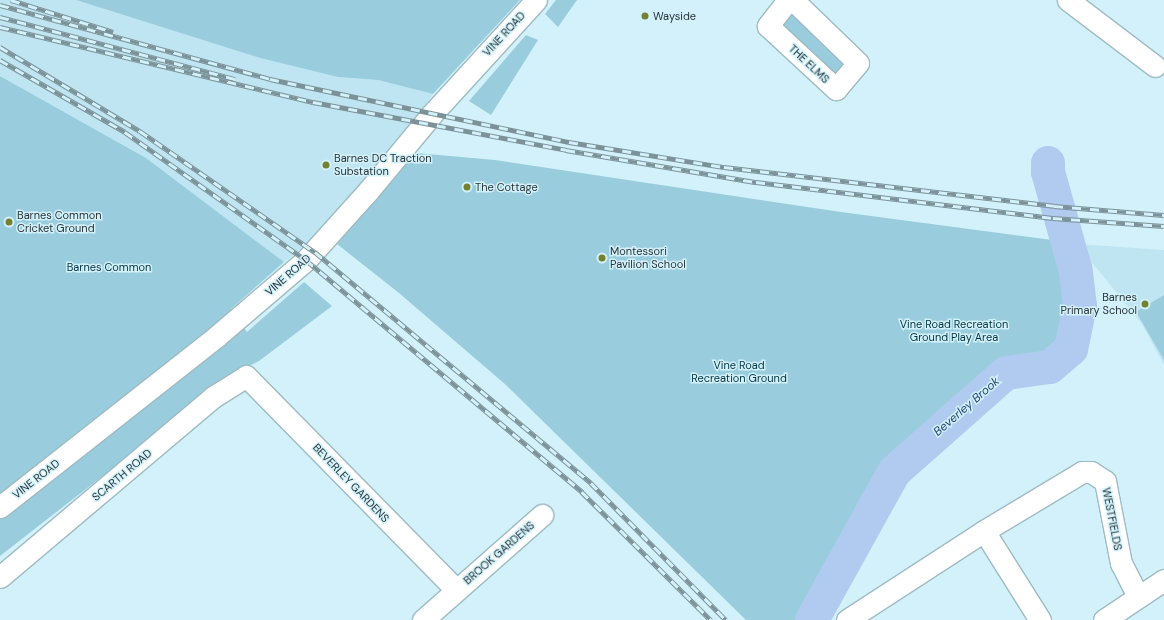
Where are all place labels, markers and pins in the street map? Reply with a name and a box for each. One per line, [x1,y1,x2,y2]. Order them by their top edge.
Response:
place label: Wayside [653,9,696,23]
marker: Wayside [640,11,650,21]
place label: Barnes DC Traction Substation [334,152,432,178]
marker: Barnes DC Traction Substation [321,160,331,170]
place label: The Cottage [475,180,538,194]
marker: The Cottage [462,182,472,192]
place label: Barnes Common Cricket Ground [17,209,102,235]
marker: Barnes Common Cricket Ground [4,217,14,227]
place label: Montessori Pavilion School [610,245,686,271]
marker: Montessori Pavilion School [597,253,607,263]
place label: Barnes Primary School [1061,291,1137,317]
marker: Barnes Primary School [1140,299,1150,309]

